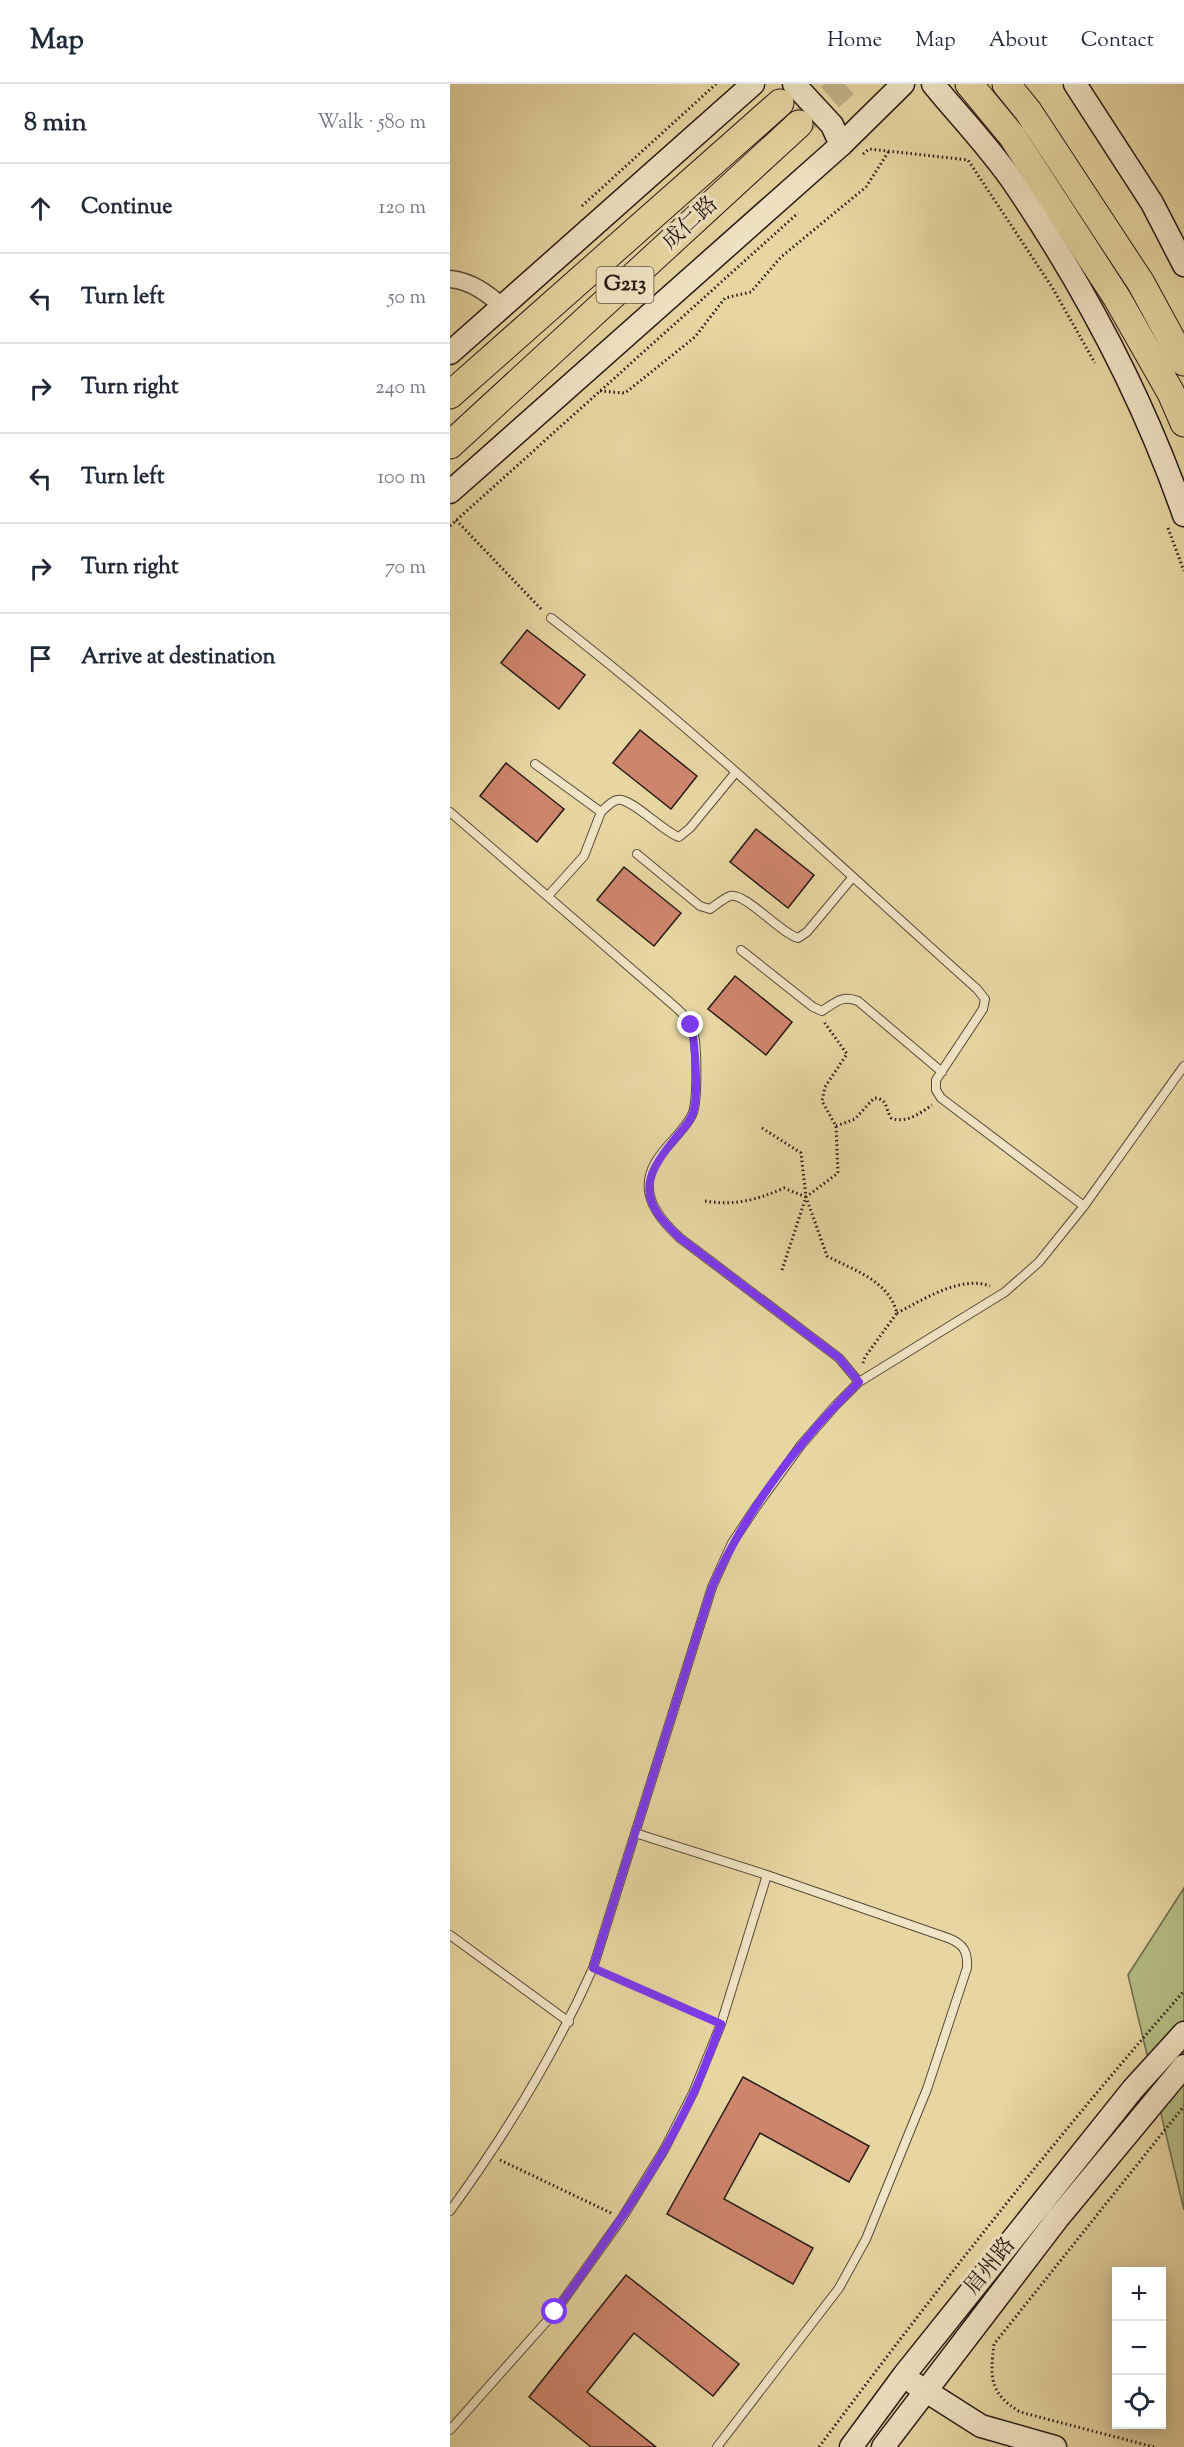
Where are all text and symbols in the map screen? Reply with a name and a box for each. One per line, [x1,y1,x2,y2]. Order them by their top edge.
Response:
text: Map [30,21,84,61]
text: Home [827,26,882,56]
text: Map [915,26,956,56]
text: About [989,26,1048,56]
text: Contact [1081,26,1154,56]
text: 8 min [24,105,87,142]
text: Walk · 580 m [317,109,426,138]
street label: 成仁路 [656,190,726,258]
icon: ahead [24,192,57,225]
text: Continue [81,192,172,224]
text: 120 m [378,194,426,223]
road number: G213 [596,267,654,303]
icon: left [24,282,57,315]
text: Turn left [81,282,164,314]
text: 50 m [388,284,426,313]
icon: right [24,372,57,405]
text: Turn right [81,372,178,404]
text: 240 m [375,374,426,403]
icon: left [24,462,57,495]
text: Turn left [81,462,164,494]
text: 100 m [377,464,426,493]
icon: right [24,552,57,585]
text: Turn right [81,552,178,584]
text: 70 m [385,554,426,583]
icon: arrive [24,642,57,675]
text: Arrive at destination [81,642,276,674]
route end [677,1011,703,1037]
street label: 眉州路 [958,2231,1024,2303]
map controls [1112,2267,1166,2429]
button: + [1112,2267,1166,2321]
route start [541,2298,567,2324]
button: − [1112,2321,1166,2375]
button: locate [1112,2375,1166,2429]

